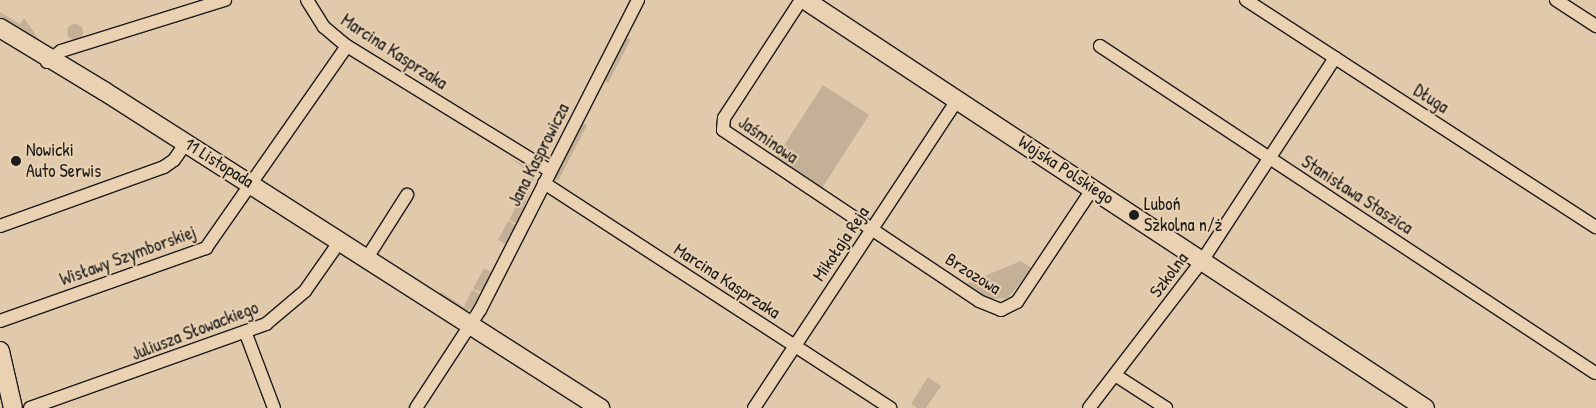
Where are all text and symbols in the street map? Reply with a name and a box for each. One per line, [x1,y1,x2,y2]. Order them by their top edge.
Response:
street label: Marcina Kasprzaka [337,10,451,94]
street label: Długa [1409,80,1453,118]
street label: Jana Kasprowicza [504,100,574,210]
street label: Jaśminowa [734,112,802,168]
street label: Wojska Polskiego [1014,131,1118,209]
street label: 11 Listopada [181,133,257,193]
place label: Nowicki Auto Serwis [26,140,101,182]
street label: Stanisława Staszica [1297,151,1417,239]
marker: Nowicki Auto Serwis [10,155,22,167]
place label: Luboń Szkolna n/ż [1144,194,1222,236]
street label: Mikołaja Reja [808,203,874,285]
marker: Luboń Szkolna n/ż [1128,209,1140,221]
street label: Wisławy Szymborskiej [57,221,199,291]
street label: Marcina Kasprzaka [670,239,784,323]
street label: Szkolna [1145,248,1193,302]
street label: Brzozowa [941,249,1005,299]
street label: Juliusza Słowackiego [128,297,262,365]

